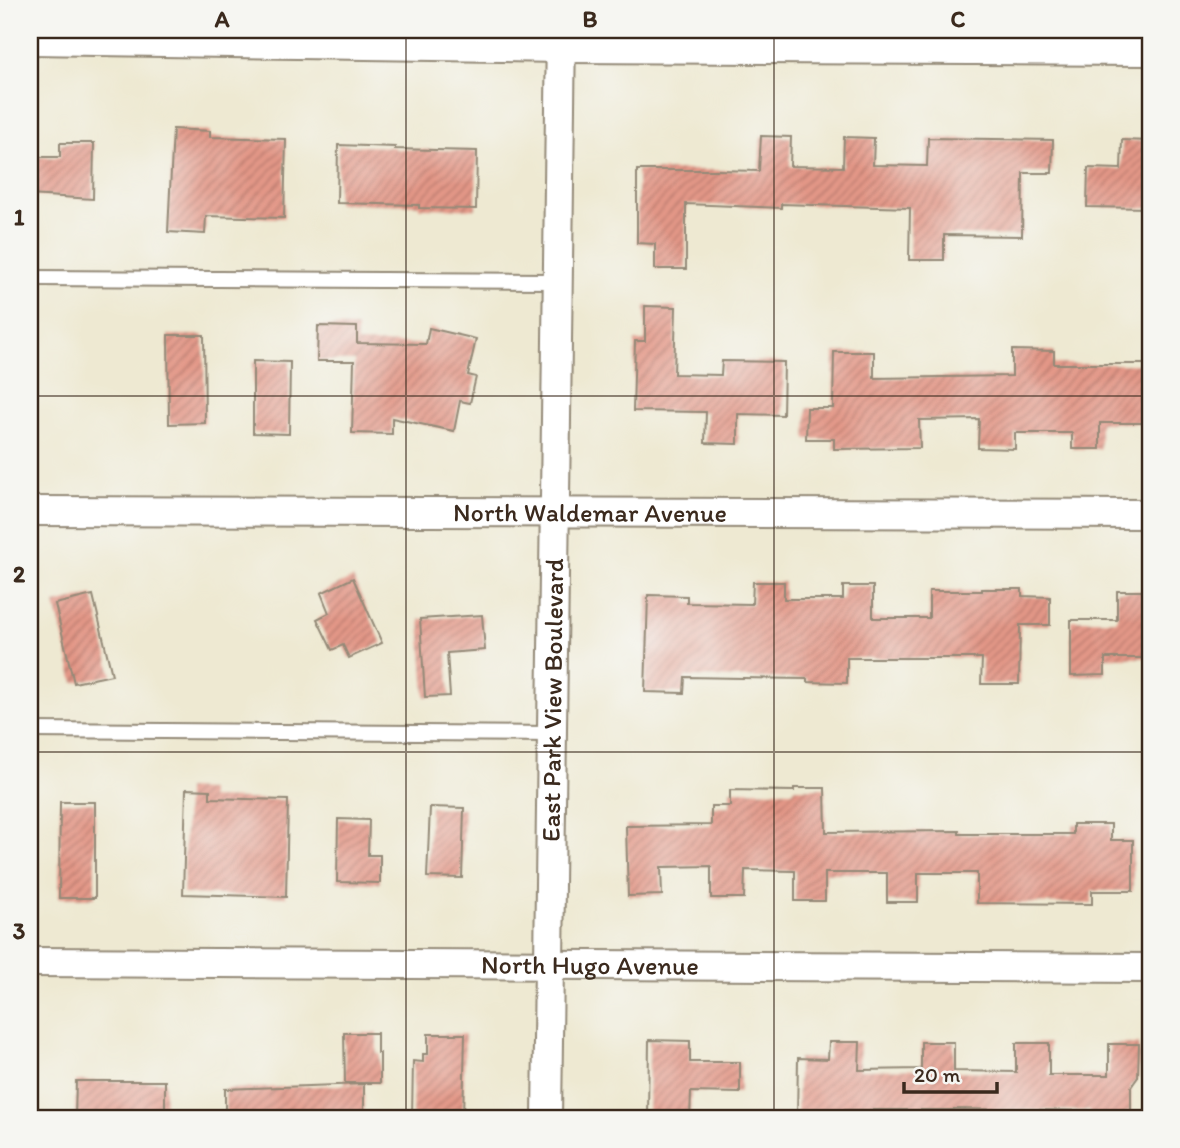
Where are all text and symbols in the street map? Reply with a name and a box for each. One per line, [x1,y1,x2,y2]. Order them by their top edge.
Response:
text: A [214,5,230,33]
text: B [583,5,598,33]
text: C [951,5,966,33]
text: 1 [14,203,25,231]
street label: North Waldemar Avenue [453,496,727,529]
street label: East Park View Boulevard [535,558,570,842]
text: 2 [13,560,26,588]
text: 3 [13,917,26,945]
street label: North Hugo Avenue [481,948,699,982]
scale bar [904,1050,996,1094]
text: 20 m [914,1062,961,1087]

